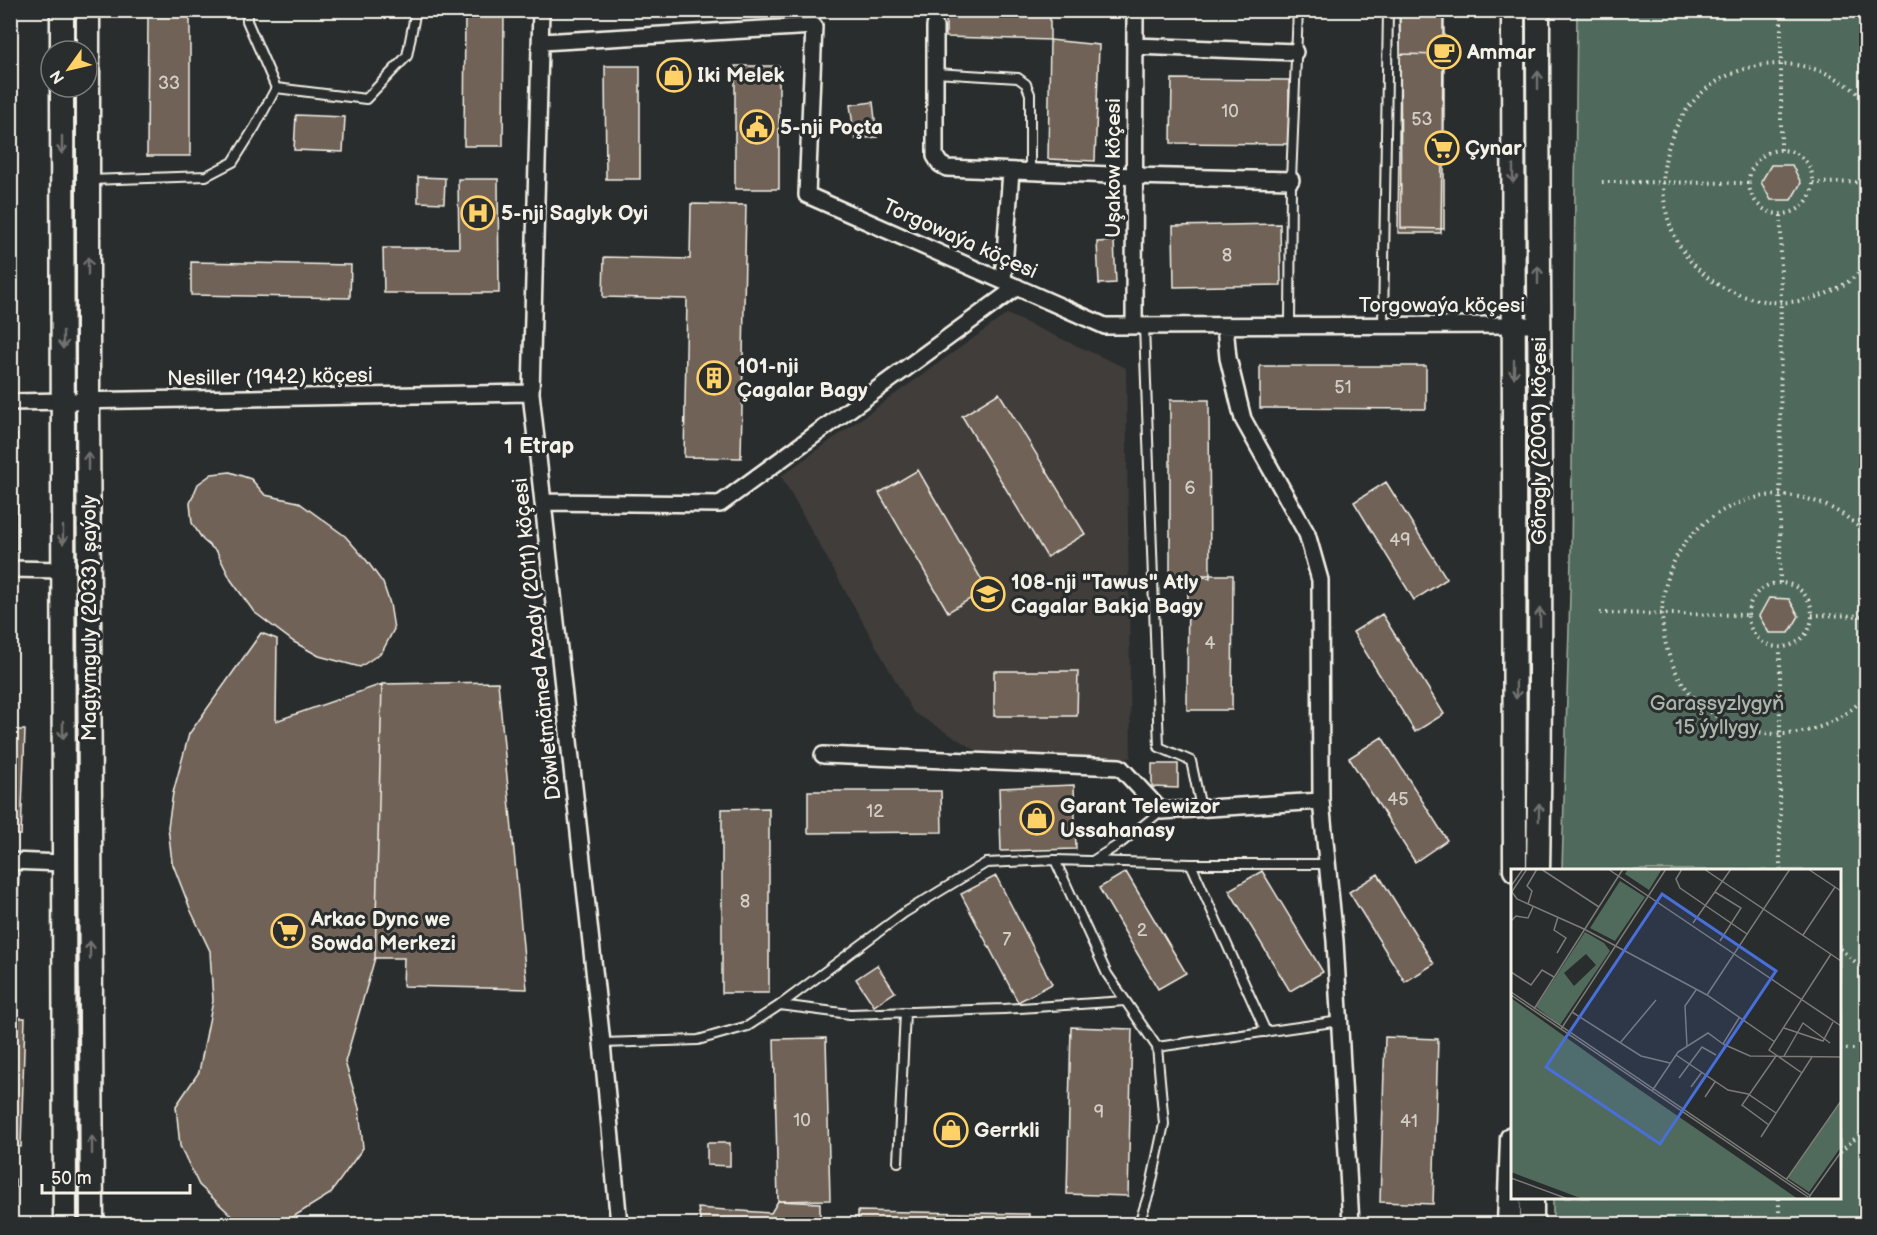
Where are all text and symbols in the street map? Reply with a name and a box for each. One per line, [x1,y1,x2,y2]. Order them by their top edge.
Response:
cafe icon: Ammar [1426,34,1462,70]
north arrow [39,39,99,99]
place label: Ammar [1466,40,1536,65]
shop icon: Iki Melek [656,57,692,93]
place label: Iki Melek [697,63,785,88]
text: N [47,66,69,87]
one-way arrow [1532,71,1544,91]
house number: 33 [158,73,180,94]
street label: Uşakow köçesi [1101,98,1126,238]
house number: 10 [1221,101,1239,122]
public building icon: 5-nji Poçta [739,109,775,145]
house number: 53 [1411,109,1433,130]
place label: 5-nji Poçta [780,115,883,140]
supermarket icon: Çynar [1424,130,1460,166]
one-way arrow [56,135,68,155]
place label: Çynar [1465,136,1522,161]
one-way arrow [1507,163,1519,183]
street label: Torgowaýa köçesi [879,194,1041,284]
hospital icon: 5-nji Saglyk Oyi [460,195,496,231]
place label: 5-nji Saglyk Oyi [501,201,648,226]
house number: 8 [1222,245,1232,266]
one-way arrow [82,257,94,277]
one-way arrow [1532,266,1544,286]
street label: Torgowaýa köçesi [1359,293,1525,318]
one-way arrow [57,330,69,350]
street label: Görogly (2009) köçesi [1527,337,1552,545]
place label: 101-nji Çagalar Bagy [737,354,868,403]
one-way arrow [1508,358,1519,378]
building icon: 101-nji Çagalar Bagy [696,360,732,396]
street label: Nesiller (1942) köçesi [167,363,373,391]
house number: 51 [1334,377,1352,398]
district label: 1 Etrap [504,433,574,460]
one-way arrow [82,452,94,472]
street label: Döwletmämed Azady (2011) köçesi [508,477,566,801]
house number: 6 [1185,478,1196,499]
street label: Magtymguly (2033) şaýoly [77,494,102,741]
one-way arrow [57,525,69,545]
house number: 49 [1389,530,1411,551]
place label: 108-nji "Tawus" Atly Cagalar Bakja Bagy [1011,570,1203,619]
school or university icon: 108-nji "Tawus" Atly Cagalar Bakja Bagy [970,576,1006,612]
one-way arrow [1534,608,1546,628]
house number: 4 [1205,633,1216,654]
one-way arrow [1510,679,1522,699]
park label: Garaşsyzlygyň 15 ýyllygy [1650,691,1784,740]
one-way arrow [57,720,69,740]
house number: 45 [1387,789,1409,810]
place label: Garant Telewizor Ussahanasy [1060,794,1221,843]
shop icon: Garant Telewizor Ussahanasy [1019,800,1055,836]
house number: 12 [866,801,884,822]
one-way arrow [1533,803,1545,823]
inset map [1511,869,1841,1199]
house number: 8 [740,891,750,912]
place label: Arkac Dync we Sowda Merkezi [310,907,456,956]
supermarket icon: Arkac Dync we Sowda Merkezi [270,913,306,949]
house number: 2 [1137,920,1148,941]
house number: 7 [1003,929,1012,950]
one-way arrow [85,941,96,961]
house number: 9 [1094,1102,1104,1123]
house number: 10 [793,1110,811,1131]
house number: 41 [1400,1111,1418,1132]
shop icon: Gerrkli [933,1112,969,1148]
place label: Gerrkli [974,1118,1040,1143]
one-way arrow [86,1136,97,1156]
scale bar [42,1157,190,1195]
text: 50 m [51,1168,92,1189]

